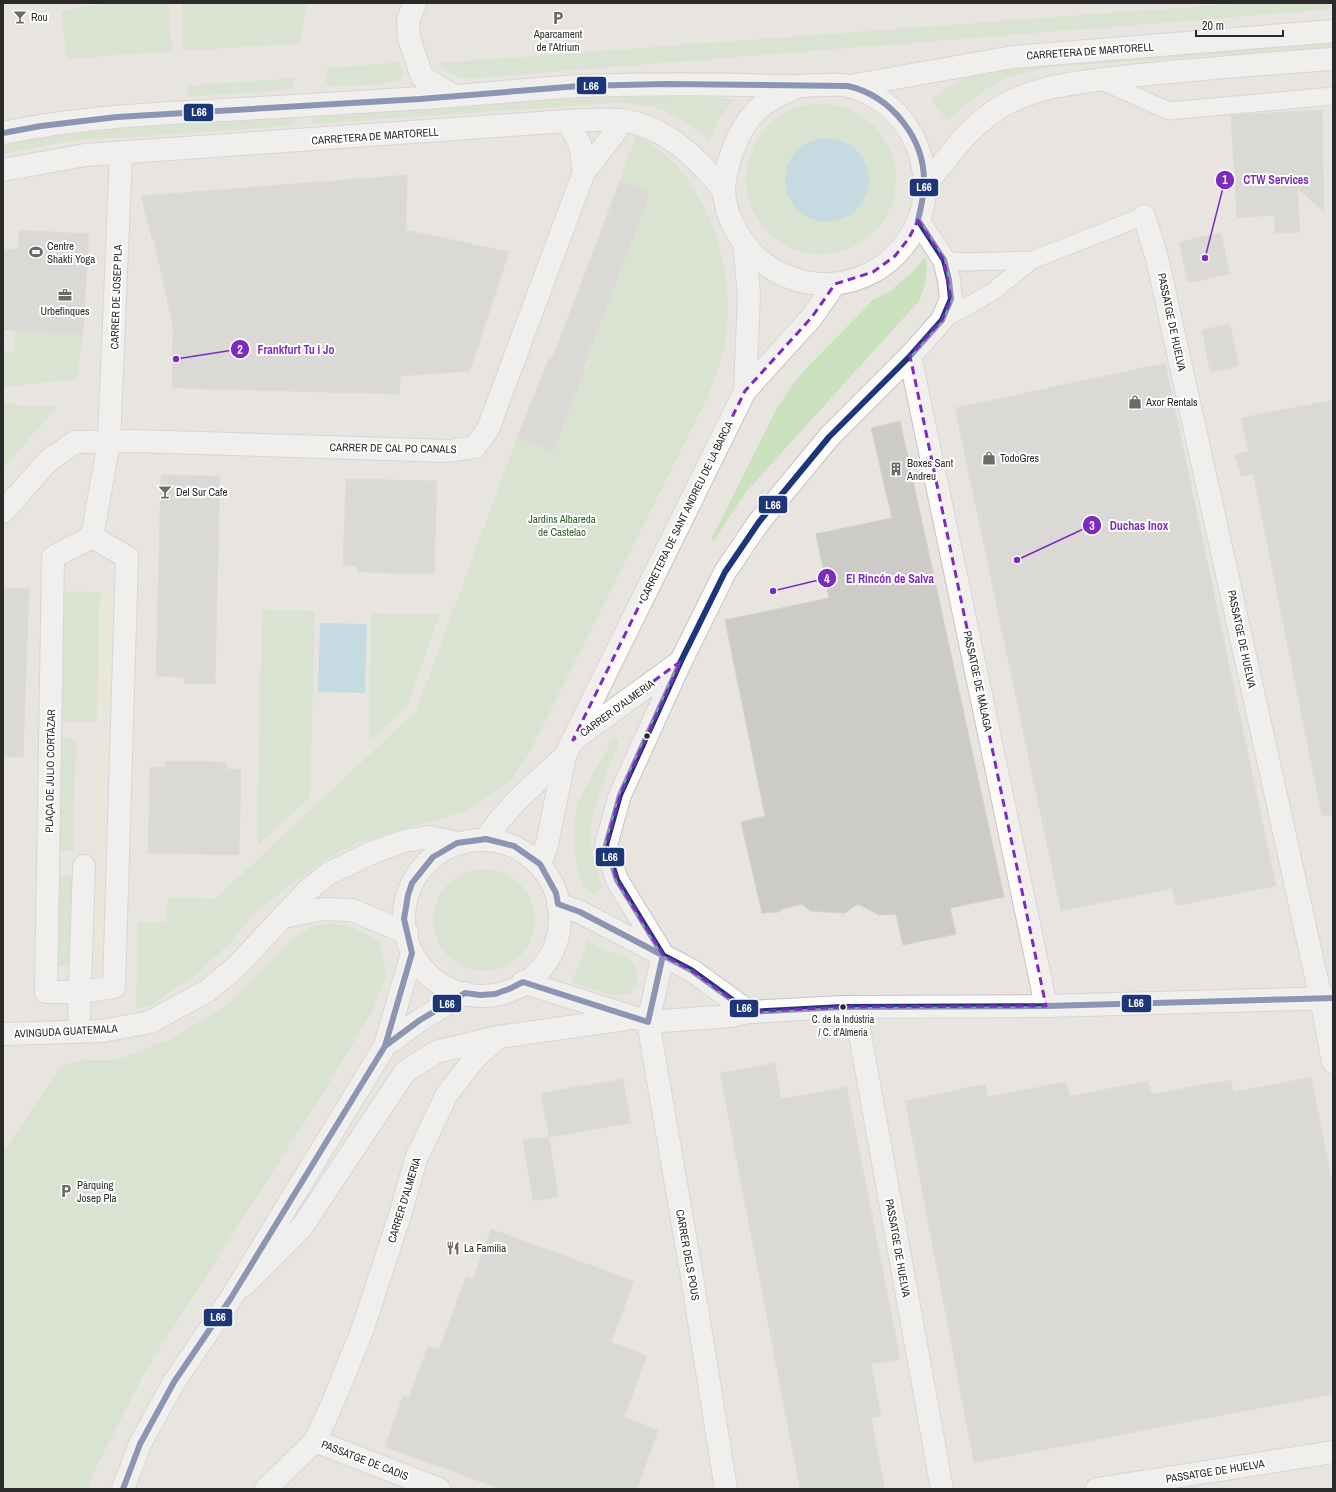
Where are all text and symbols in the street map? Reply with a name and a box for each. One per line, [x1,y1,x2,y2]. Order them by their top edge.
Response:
bar icon: Rou [12,9,28,25]
place label: Rou [31,10,48,24]
parking icon: Aparcament de l'Atrium [550,10,566,26]
scale bar [1196,12,1283,38]
text: 20 m [1202,18,1224,34]
place label: Aparcament de l'Atrium [533,27,583,54]
street label: CARRETERA DE MARTORELL [1026,40,1154,62]
line badge: L66 [576,76,607,95]
text: L66 [583,79,599,93]
line badge: L66 [183,103,214,122]
text: L66 [191,105,207,119]
street label: CARRETERA DE MARTORELL [311,125,439,147]
callout: CTW Services [1215,168,1317,192]
text: 1 [1222,172,1228,188]
text: CTW Services [1243,172,1309,188]
line badge: L66 [909,178,939,197]
text: L66 [916,180,932,194]
place label: Centre Shakti Yoga [47,239,95,266]
sports icon: Centre Shakti Yoga [28,244,44,260]
street label: CARRER DE JOSEP PLA [107,244,125,350]
street label: PASSATGE DE HUELVA [1155,272,1189,373]
office icon: Urbefinques [57,287,73,303]
place label: Urbefinques [40,304,90,318]
callout: Frankfurt Tu i Jo [230,337,343,361]
text: 2 [237,342,243,358]
text: Frankfurt Tu i Jo [258,342,334,358]
shop icon: Axor Rentals [1127,394,1143,410]
place label: Axor Rentals [1145,395,1198,409]
street label: CARRETERA DE SANT ANDREU DE LA BARCA [636,418,736,603]
street label: CARRER DE CAL PO CANALS [329,440,457,456]
shop icon: TodoGres [981,450,997,466]
place label: TodoGres [1000,451,1040,465]
place label: Boxes Sant Andreu [906,456,954,483]
building icon: Boxes Sant Andreu [888,461,904,477]
bar icon: Del Sur Cafe [157,484,173,500]
place label: Del Sur Cafe [176,485,228,499]
line badge: L66 [758,495,788,514]
text: L66 [765,498,781,512]
park label: Jardins Albareda de Castelao [528,512,596,539]
callout: Duchas Inox [1082,513,1176,537]
text: 3 [1089,518,1095,534]
text: Duchas Inox [1110,518,1169,534]
callout: El Rincón de Salva [817,566,942,590]
text: 4 [824,571,830,587]
text: El Rincón de Salva [846,571,935,587]
street label: PASSATGE DE HUELVA [1225,589,1259,690]
street label: PASSATGE DE MÀLAGA [961,629,996,734]
street label: CARRER D'ALMERIA [577,676,658,740]
street label: PLAÇA DE JULIO CORTÁZAR [42,709,58,833]
unlabelled marker [642,731,652,741]
line badge: L66 [595,847,625,867]
text: L66 [602,850,618,864]
line badge: L66 [432,994,462,1013]
line badge: L66 [1121,994,1152,1013]
text: L66 [1128,996,1144,1010]
text: L66 [439,997,455,1011]
line badge: L66 [729,999,759,1018]
text: L66 [736,1001,752,1015]
marker: C. de la Indústria / C. d'Almeria [838,1002,848,1012]
place label: C. de la Indústria / C. d'Almeria [812,1013,875,1039]
street label: AVINGUDA GUATEMALA [13,1021,119,1041]
street label: CARRER D'ALMERIA [384,1155,424,1244]
place label: Pàrquing Josep Pla [77,1178,117,1205]
parking icon: Pàrquing Josep Pla [58,1183,74,1199]
street label: PASSATGE DE HUELVA [882,1198,914,1299]
street label: CARRER DELS POUS [673,1208,703,1302]
restaurant icon: La Familia [445,1240,461,1256]
place label: La Familia [464,1241,506,1255]
line badge: L66 [203,1308,233,1327]
text: L66 [210,1310,226,1324]
street label: PASSATGE DE CADIS [319,1437,411,1483]
street label: PASSATGE DE HUELVA [1165,1456,1266,1486]

